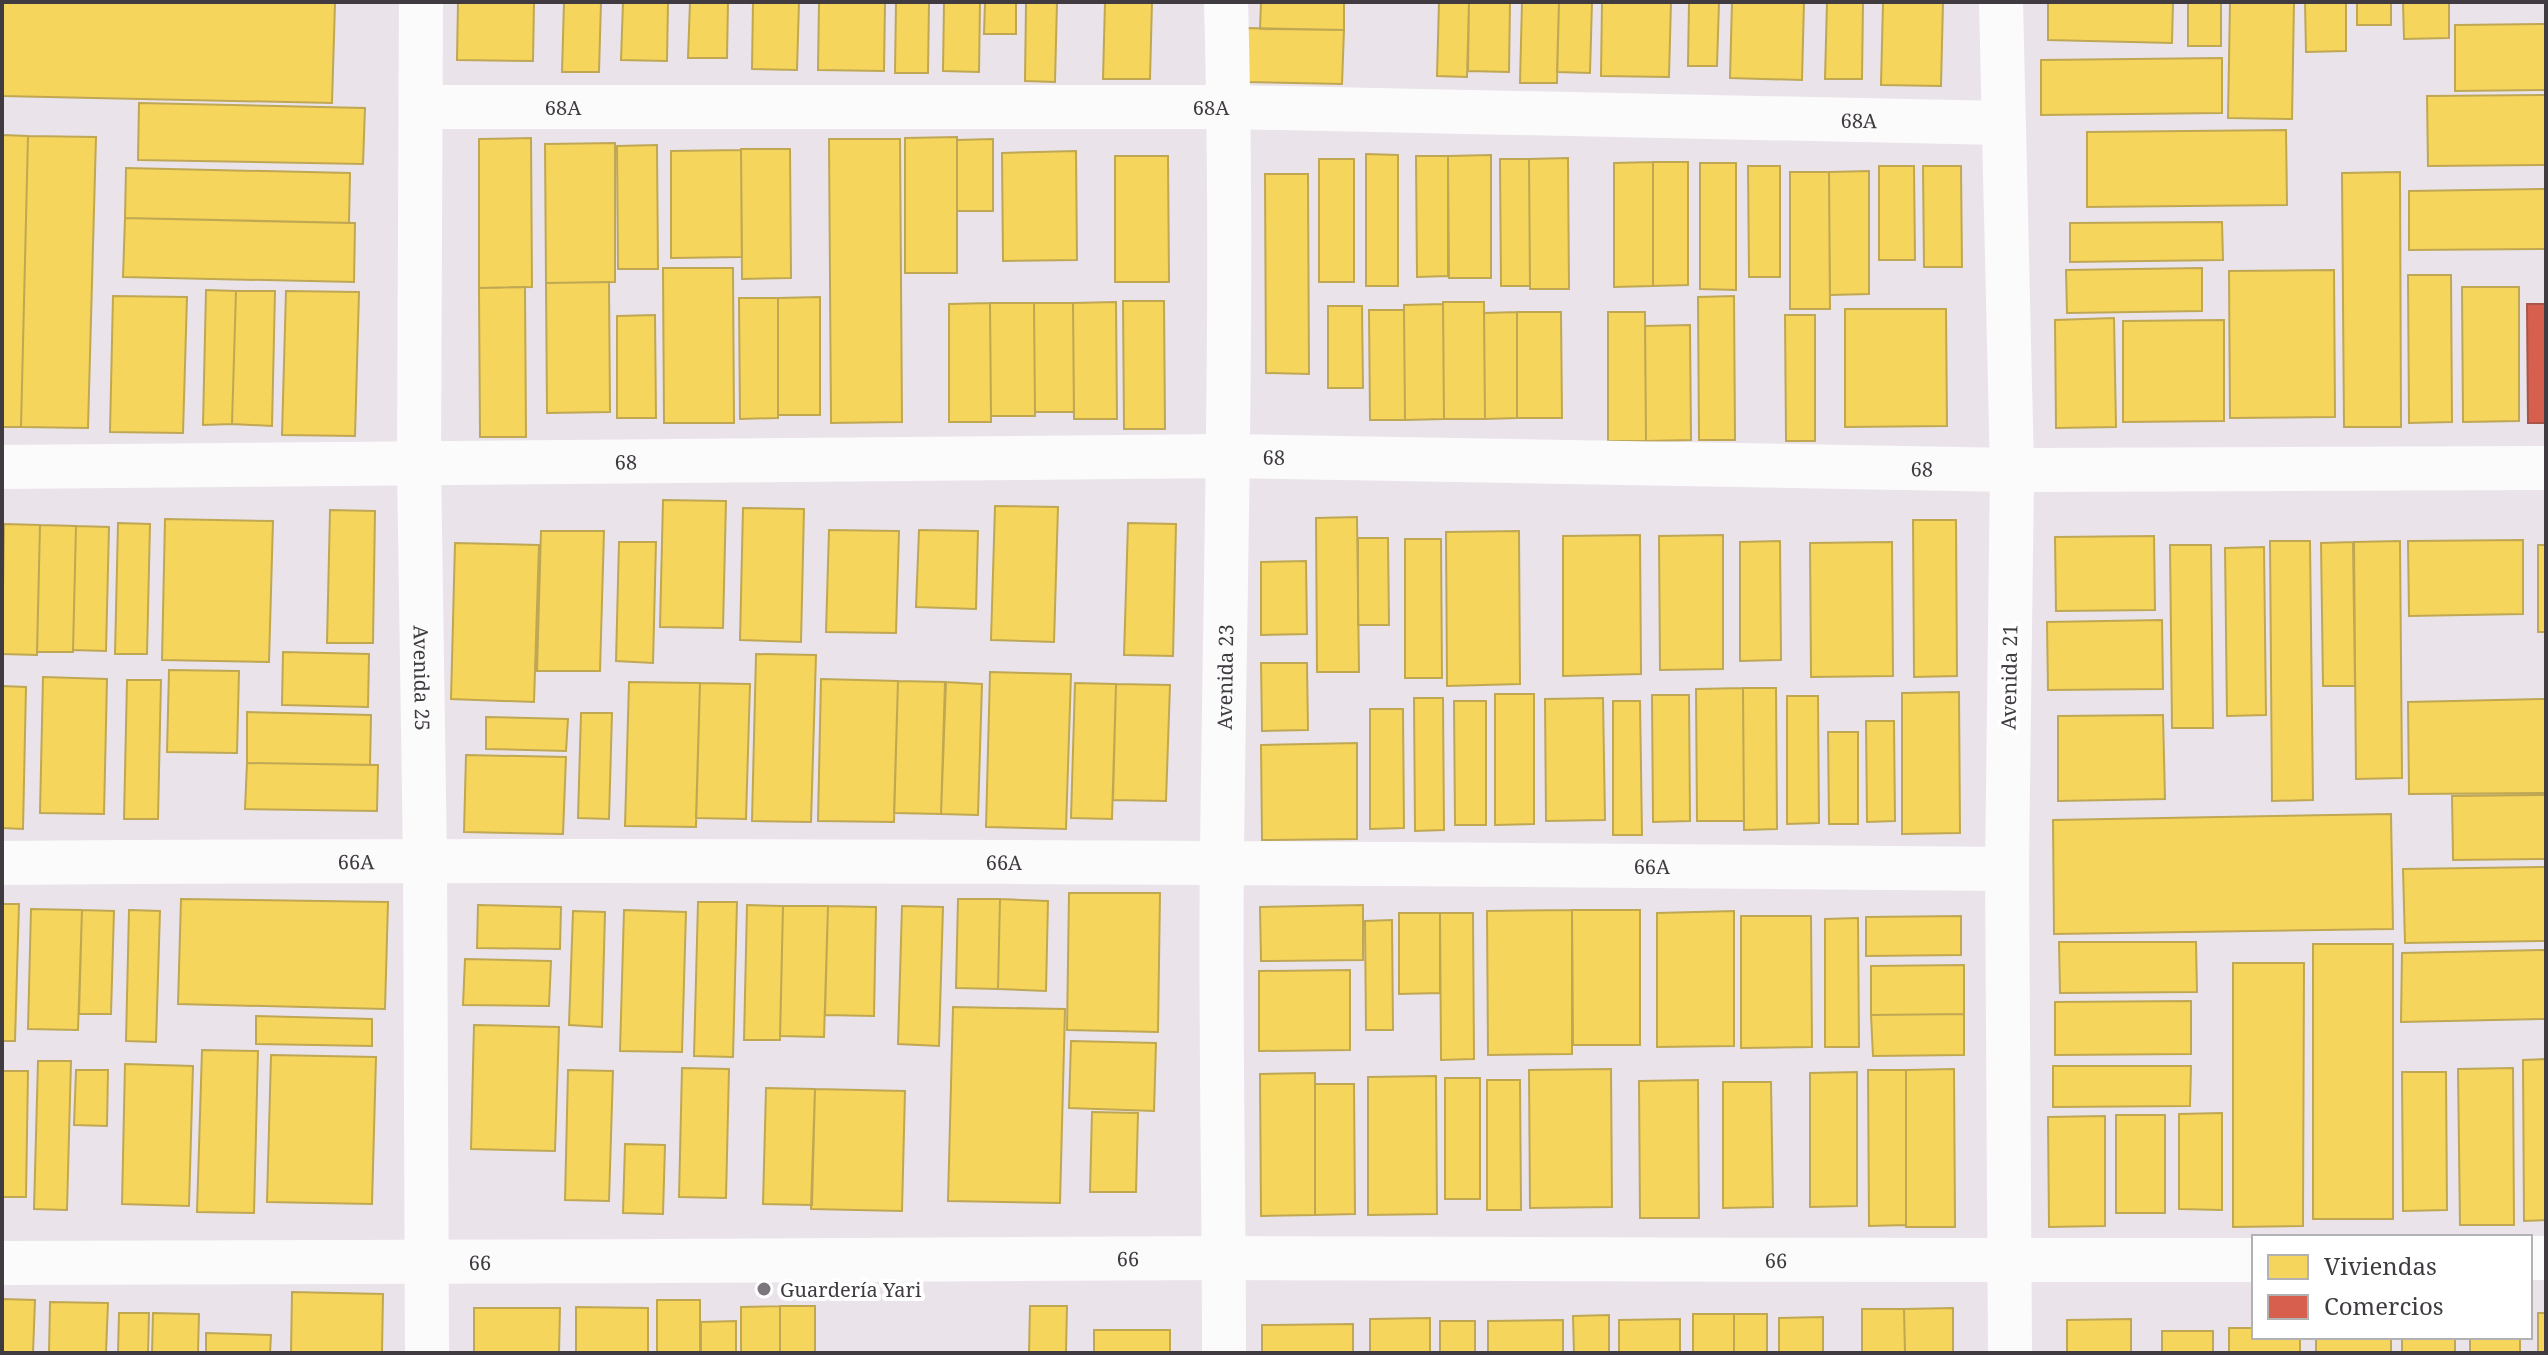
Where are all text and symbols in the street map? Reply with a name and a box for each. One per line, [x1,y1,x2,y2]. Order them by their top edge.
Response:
street label: 68A [545,94,582,121]
street label: 68A [1193,94,1230,121]
street label: 68A [1840,106,1878,134]
street label: 68 [1263,443,1285,471]
street label: 68 [615,448,637,475]
street label: 68 [1910,455,1933,482]
street label: Avenida 23 [1210,624,1239,730]
street label: Avenida 21 [1995,624,2023,730]
street label: Avenida 25 [408,625,437,731]
street label: 66A [338,848,375,875]
street label: 66A [986,848,1023,875]
street label: 66A [1634,852,1671,880]
legend [2252,1235,2532,1339]
street label: 66 [1117,1245,1139,1272]
street label: 66 [1765,1246,1787,1273]
street label: 66 [469,1248,491,1276]
text: Viviendas [2324,1249,2437,1282]
place label: Guardería Yari [780,1276,922,1303]
marker: Guardería Yari [755,1280,773,1298]
text: Comercios [2324,1289,2444,1322]

